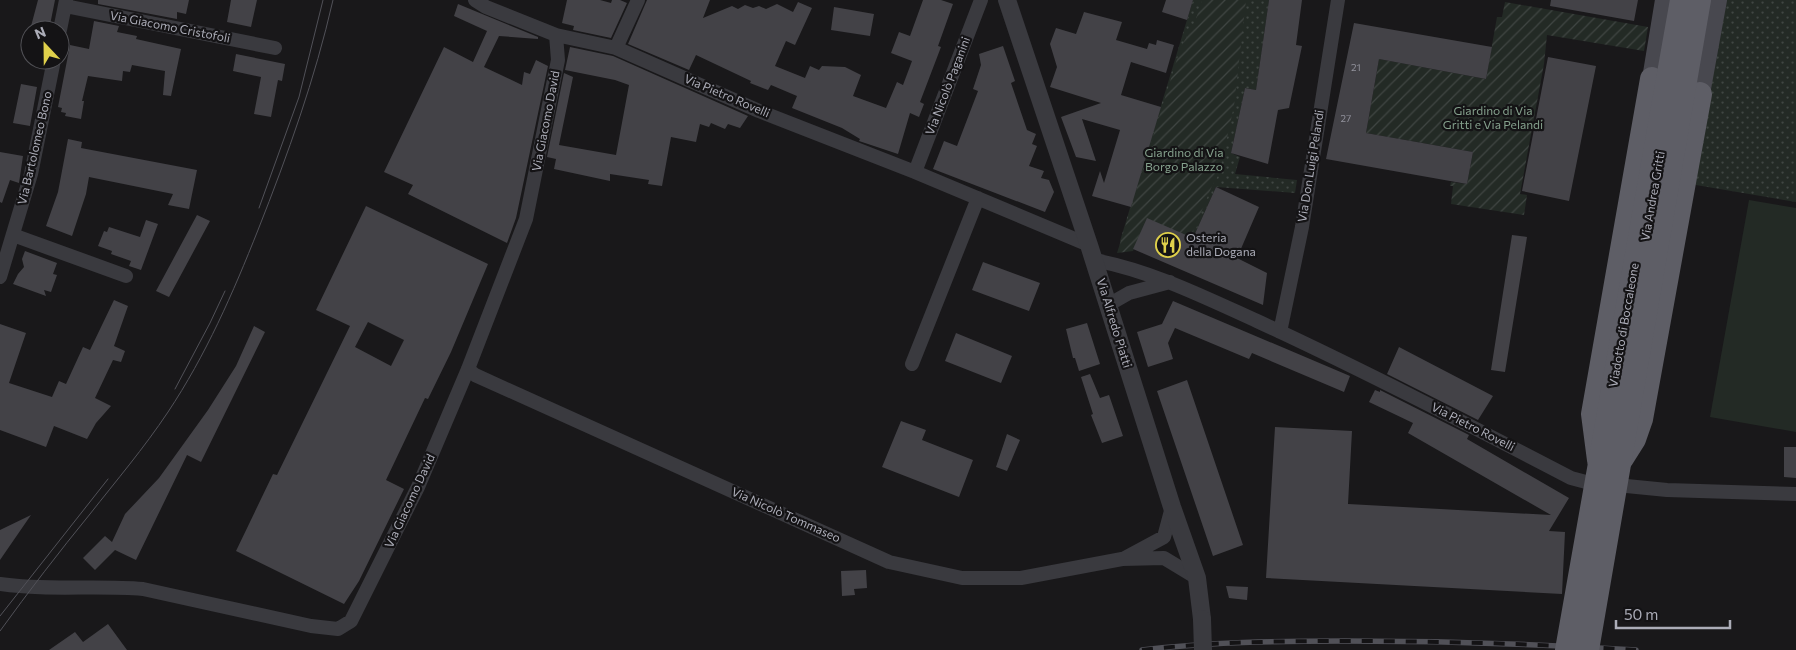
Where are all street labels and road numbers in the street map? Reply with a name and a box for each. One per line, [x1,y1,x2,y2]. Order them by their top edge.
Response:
street label: Via Giacomo Cristofoli [109,7,232,45]
street label: Via Nicolò Paganini [922,35,972,137]
street label: Via Giacomo David [528,69,562,172]
street label: Via Pietro Rovelli [682,71,772,119]
street label: Via Bartolomeo Bono [14,90,54,206]
street label: Via Don Luigi Pelandi [1294,109,1326,223]
street label: Via Andrea Gritti [1637,150,1667,242]
street label: Viadotto di Boccaleone [1605,262,1641,388]
street label: Via Alfredo Piatti [1095,276,1135,369]
street label: Via Pietro Rovelli [1429,399,1518,453]
street label: Via Giacomo David [381,451,437,550]
street label: Via Nicolò Tommaseo [730,484,843,544]

